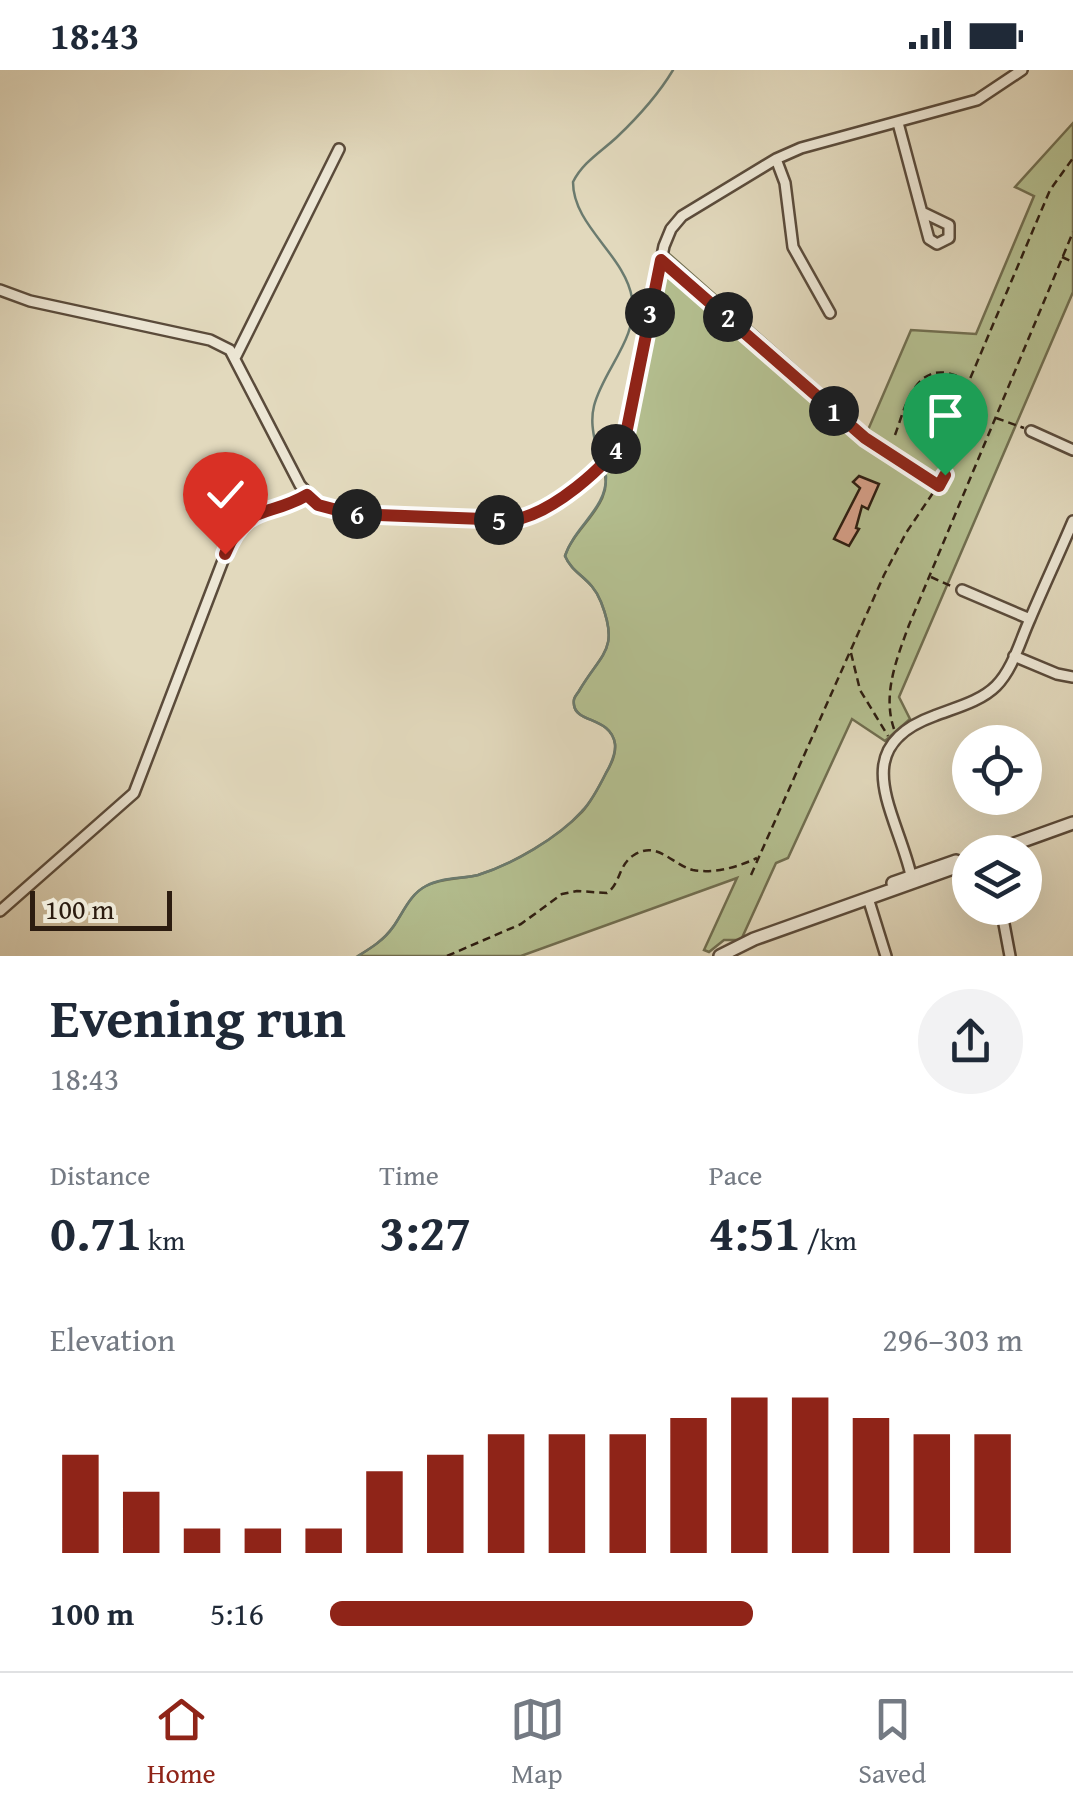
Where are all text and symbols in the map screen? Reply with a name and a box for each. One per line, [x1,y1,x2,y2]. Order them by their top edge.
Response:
text: 18:43 [50,7,140,63]
pin: 3 [625,288,675,338]
text: 3 [643,292,657,333]
pin: 2 [703,292,753,342]
text: 2 [721,296,735,337]
pin [903,373,988,476]
pin: 1 [809,386,859,436]
icon: arrive [918,388,973,443]
text: 1 [827,390,841,431]
pin: 4 [591,424,641,474]
text: 4 [609,428,623,469]
pin [183,452,268,555]
icon: check [198,467,253,522]
pin: 6 [332,489,382,539]
text: 6 [350,493,364,534]
pin: 5 [474,495,524,545]
text: 5 [492,499,506,540]
map controls [952,725,1042,925]
button: locate [952,725,1042,815]
button: layers [952,835,1042,925]
scale bar [30,886,172,930]
text: 100 m [45,888,114,929]
text: Evening run [50,977,346,1057]
button: share [918,989,1023,1094]
text: 18:43 [50,1055,119,1102]
text: Distance [50,1154,150,1195]
text: Time [379,1154,439,1195]
text: Pace [709,1154,763,1195]
text: 0.71 [50,1195,142,1268]
text: 3:27 [379,1195,471,1268]
text: 4:51 [709,1195,801,1268]
text: km [142,1219,185,1260]
text: /km [801,1219,857,1260]
text: Elevation [50,1316,175,1363]
text: 296–303 m [882,1316,1023,1363]
text: 100 m [50,1590,134,1637]
text: 5:16 [210,1590,264,1637]
tab: Home [147,1692,216,1793]
tab: Map [510,1692,565,1793]
tab: Saved [858,1692,926,1793]

